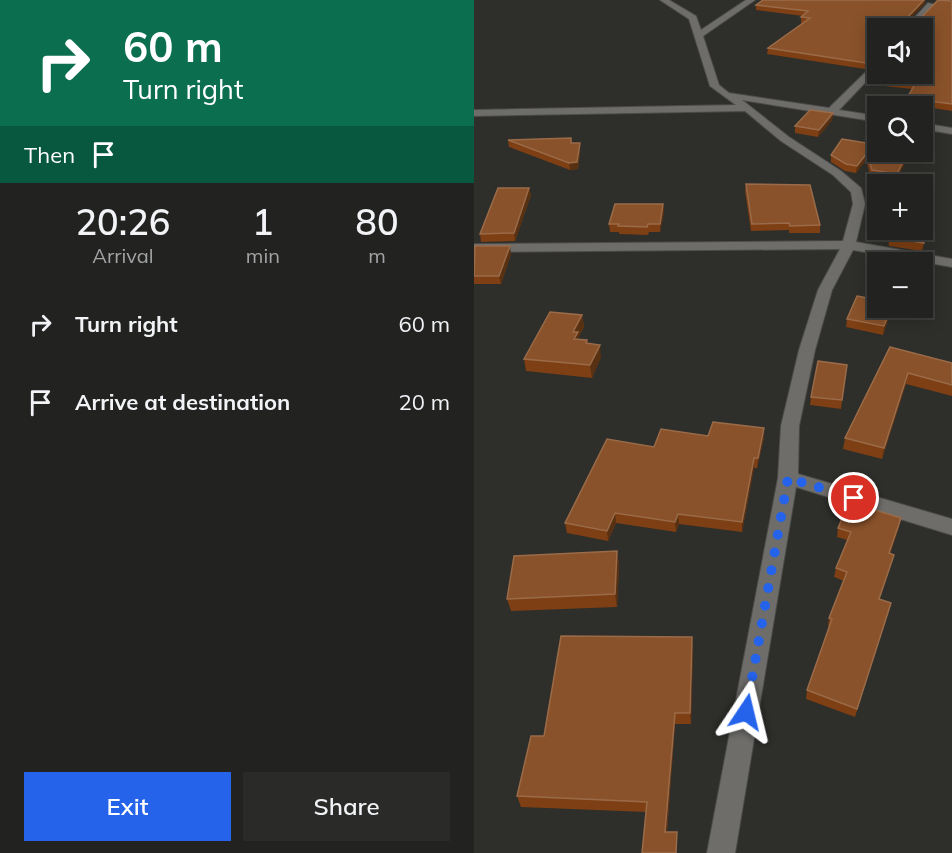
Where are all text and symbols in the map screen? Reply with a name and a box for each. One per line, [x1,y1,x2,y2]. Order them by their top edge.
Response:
map controls [867,18,933,318]
button: sound [867,18,933,84]
text: 60 m [123,20,223,73]
icon: right [24,24,102,102]
text: Turn right [123,72,243,106]
button: search [867,96,933,162]
icon: arrive [87,138,120,171]
text: Then [24,141,75,169]
button: + [867,174,933,240]
text: 20:26 [75,199,170,244]
text: 1 [252,199,274,244]
text: 80 [355,199,399,244]
text: Arrival [92,243,154,268]
text: min [246,243,280,268]
text: m [368,243,386,268]
button: − [867,252,933,318]
icon: right [24,308,57,341]
text: Turn right [75,310,178,338]
text: 60 m [399,310,450,338]
icon: arrive [24,386,57,419]
text: Arrive at destination [75,388,290,416]
text: 20 m [399,388,450,416]
pin [828,472,879,523]
icon: arrive [837,481,870,514]
position arrow [714,680,778,744]
button: Exit [24,772,231,841]
button: Share [243,772,450,841]

